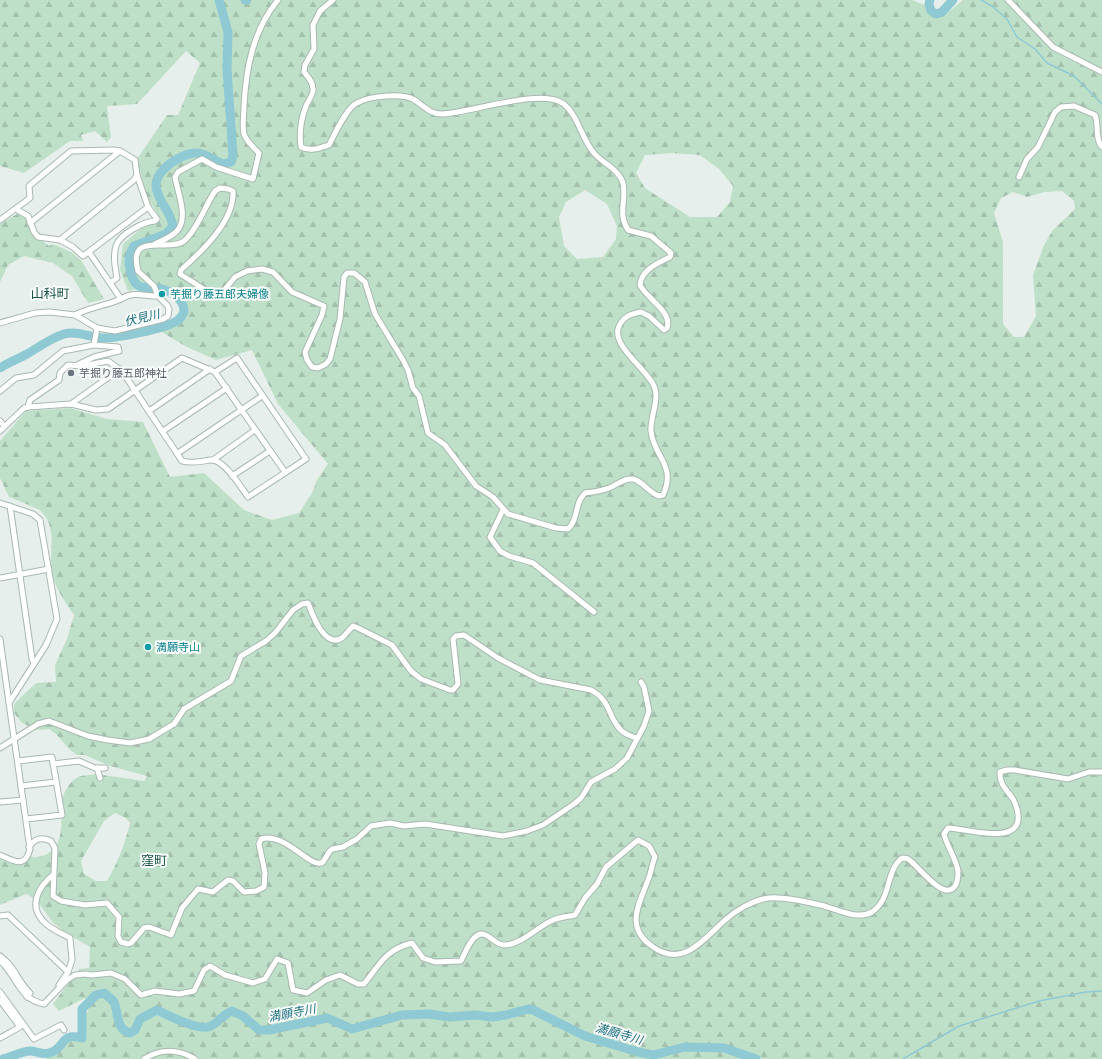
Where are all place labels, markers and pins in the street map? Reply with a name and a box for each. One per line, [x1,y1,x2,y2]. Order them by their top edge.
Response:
place label: 芋掘り藤五郎夫婦像 [170,286,269,302]
marker: 芋掘り藤五郎夫婦像 [157,289,167,299]
place label: 芋掘り藤五郎神社 [79,365,167,381]
marker: 芋掘り藤五郎神社 [66,368,76,378]
place label: 満願寺山 [156,639,200,655]
marker: 満願寺山 [143,642,153,652]

